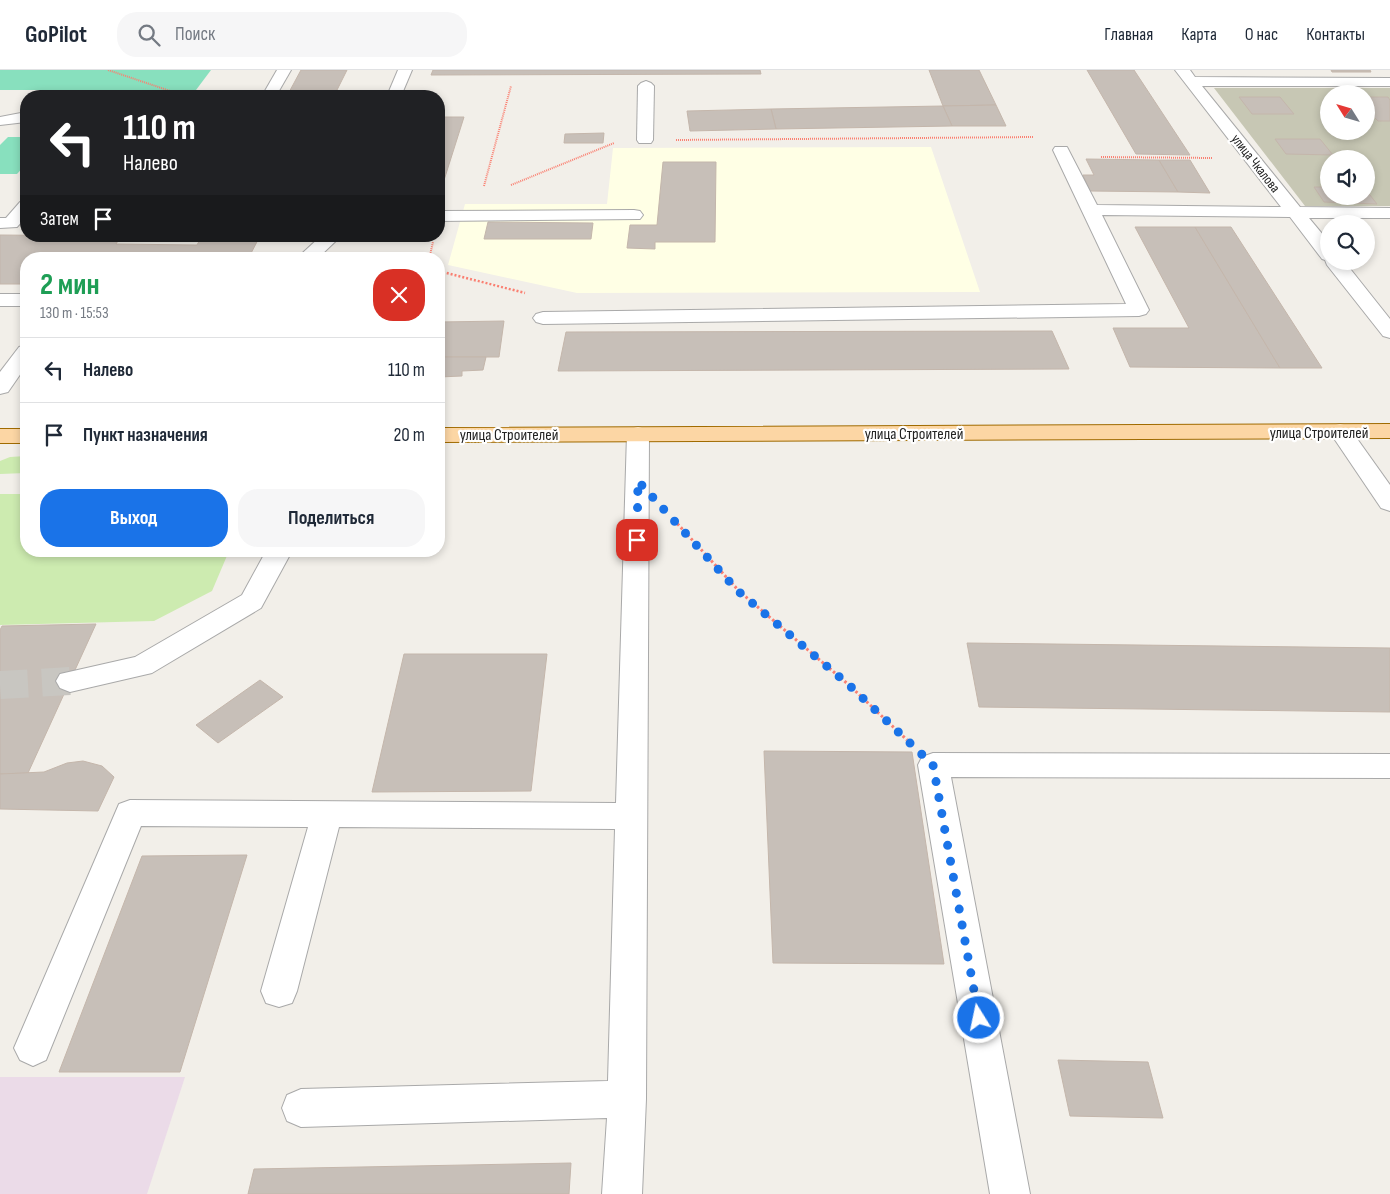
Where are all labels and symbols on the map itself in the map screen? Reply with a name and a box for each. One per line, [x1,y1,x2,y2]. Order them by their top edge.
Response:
north arrow [1320,85,1375,140]
street label: улица Чкалова [1227,131,1284,196]
street label: улица Строителей [1270,424,1368,443]
street label: улица Строителей [865,425,963,444]
street label: улица Строителей [460,426,558,445]
pin [616,519,658,561]
position arrow [952,991,1004,1043]

